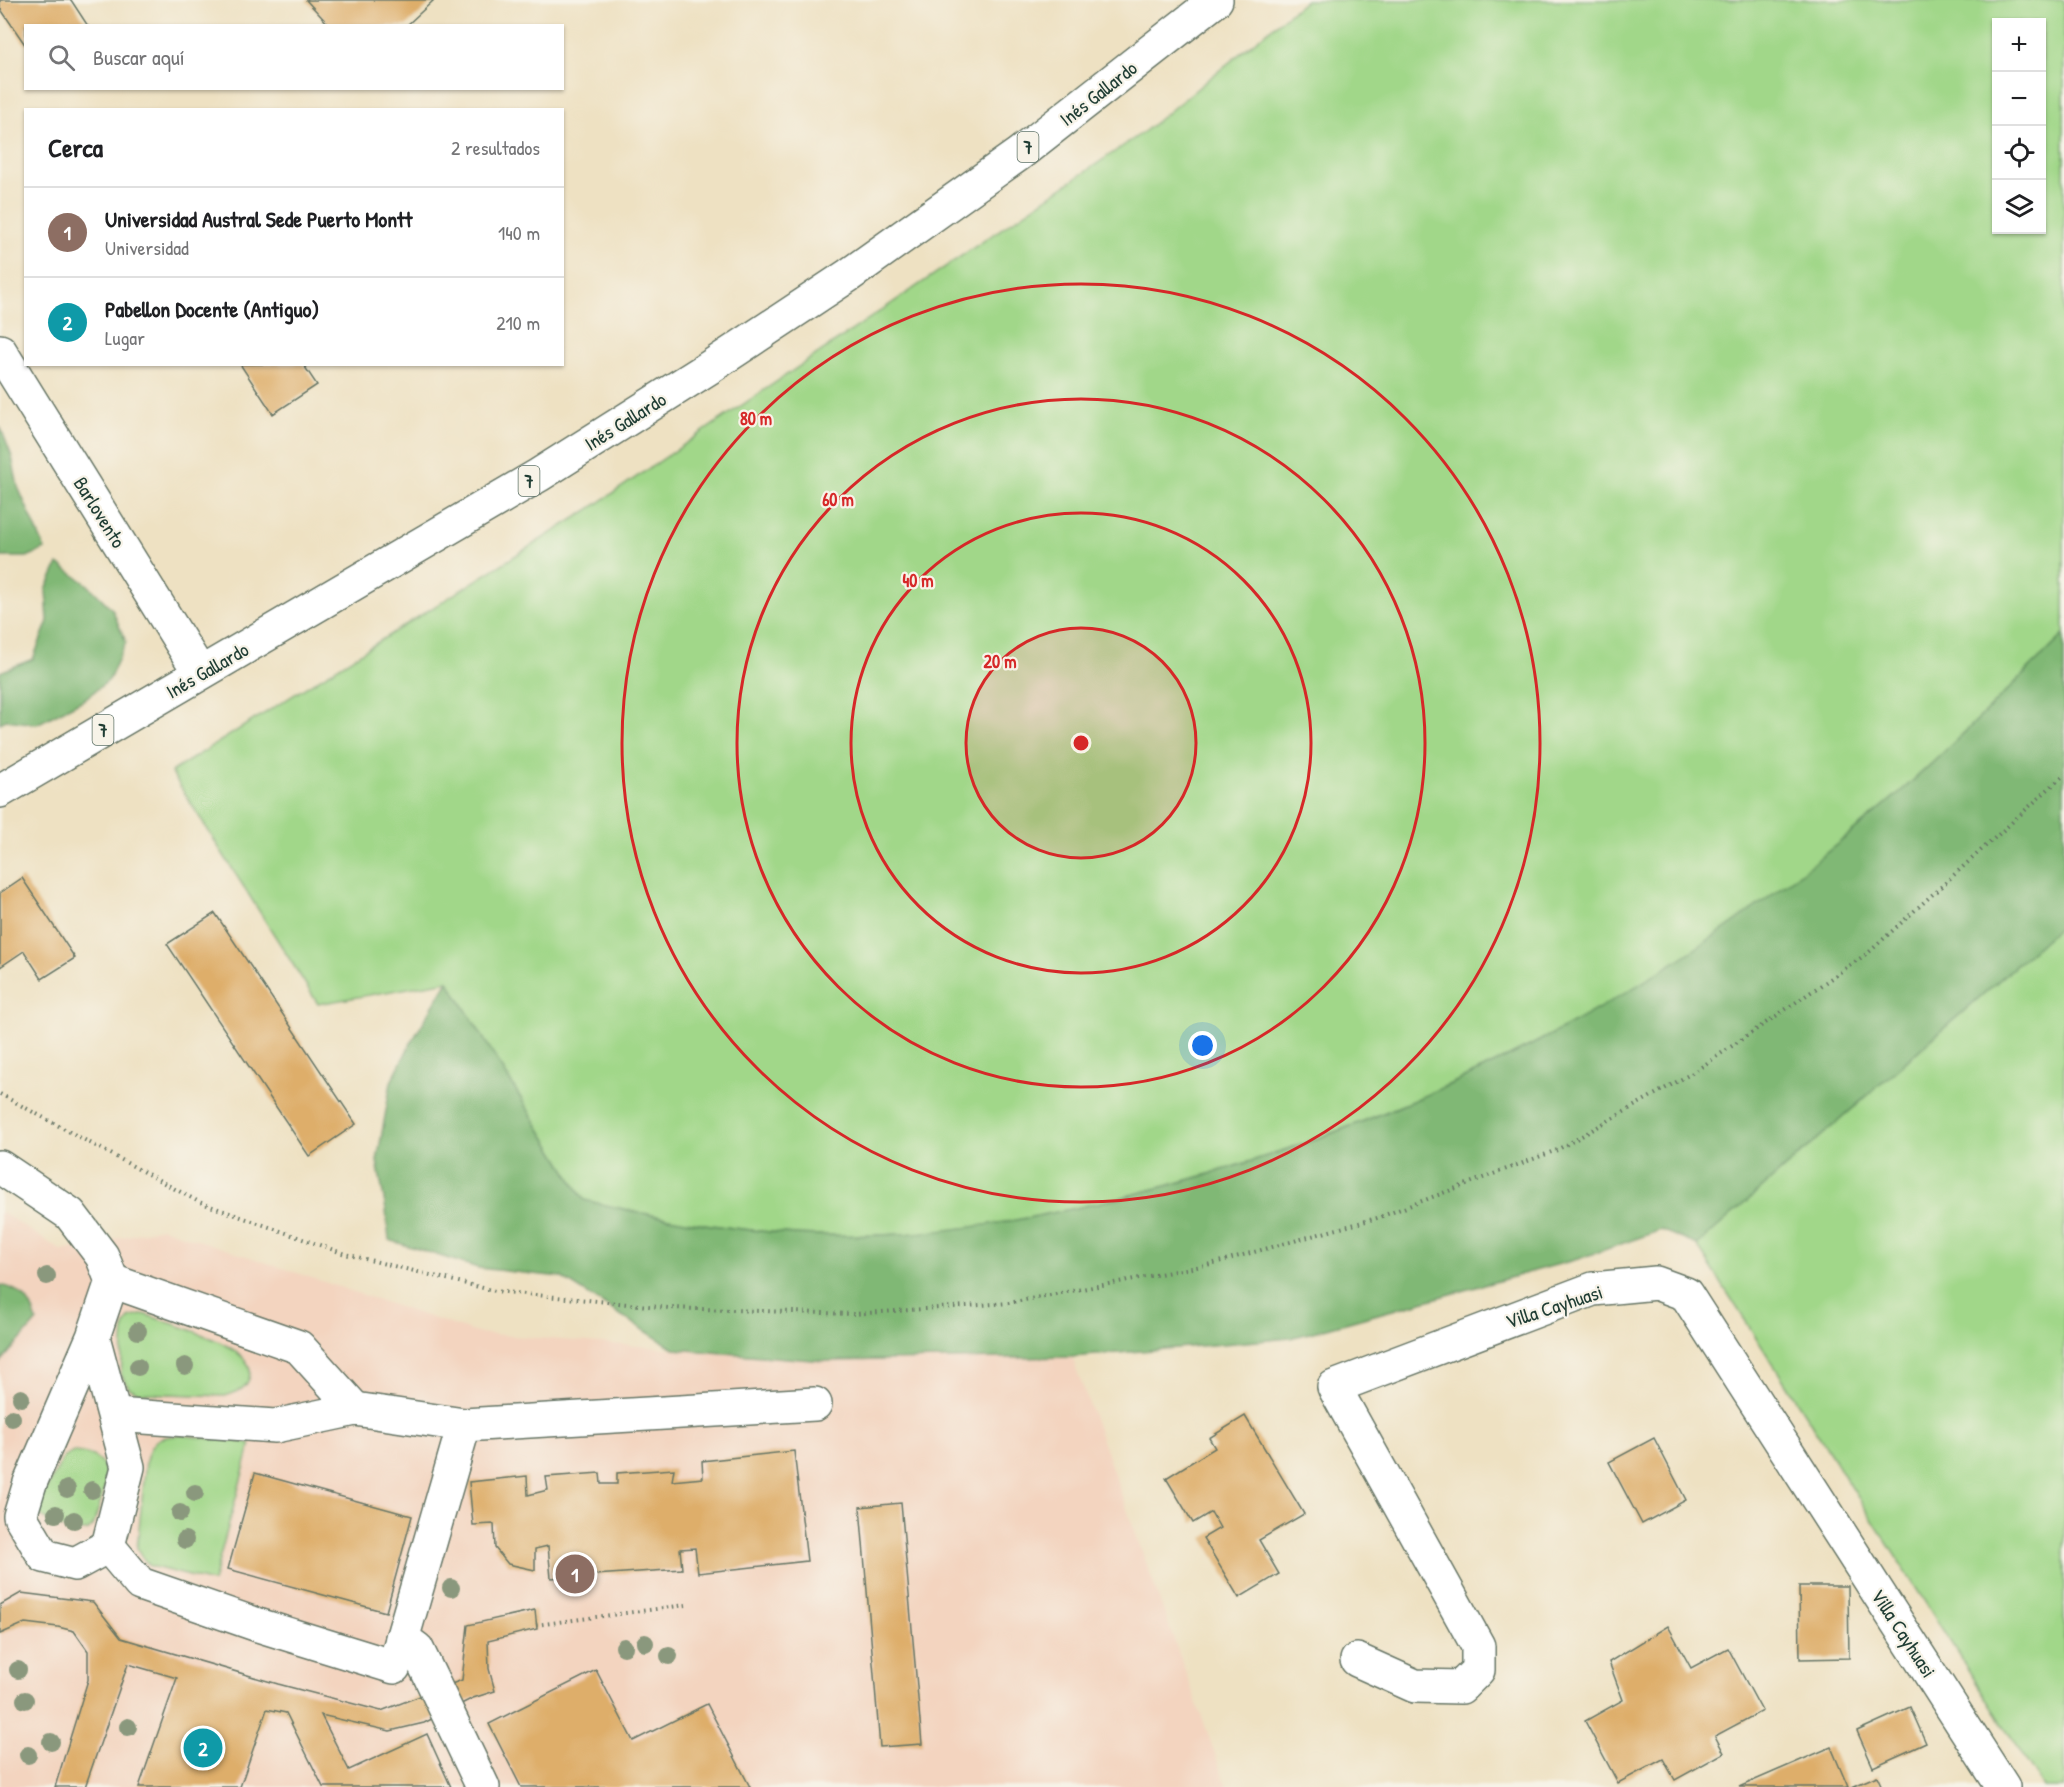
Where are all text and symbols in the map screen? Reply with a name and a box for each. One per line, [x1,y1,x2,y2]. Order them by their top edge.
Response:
map controls [1992,18,2046,234]
button: + [1992,18,2046,72]
search box [24,24,564,90]
icon: search [45,41,78,74]
text: Buscar aquí [93,42,185,72]
street label: Inés Gallardo [1054,54,1142,132]
button: − [1992,72,2046,126]
button: locate [1992,126,2046,180]
text: Cerca [48,130,103,165]
road number: 7 [1018,132,1038,162]
text: 2 resultados [451,134,540,161]
button: layers [1992,180,2046,234]
text: Universidad Austral Sede Puerto Montt [105,204,412,234]
text: 1 [64,219,71,246]
text: 140 m [498,219,540,246]
text: Universidad [105,234,189,261]
text: Pabellon Docente (Antiguo) [105,294,319,324]
text: 2 [63,309,72,336]
text: 210 m [496,309,540,336]
text: Lugar [105,324,145,351]
street label: Inés Gallardo [579,385,671,457]
text: 80 m [740,406,772,431]
road number: 7 [518,466,540,496]
street label: Barlovento [68,471,132,553]
text: 60 m [822,487,854,512]
text: 40 m [902,568,934,593]
street label: Inés Gallardo [161,635,253,705]
text: 20 m [984,649,1016,674]
road number: 7 [92,715,114,745]
centre of rings [1071,733,1091,753]
your location [1188,1031,1217,1060]
street label: Villa Cayhuasi [1502,1278,1606,1334]
pin: 1 [556,1552,594,1596]
street label: Villa Cayhuasi [1865,1584,1943,1682]
pin: 2 [184,1726,222,1770]

